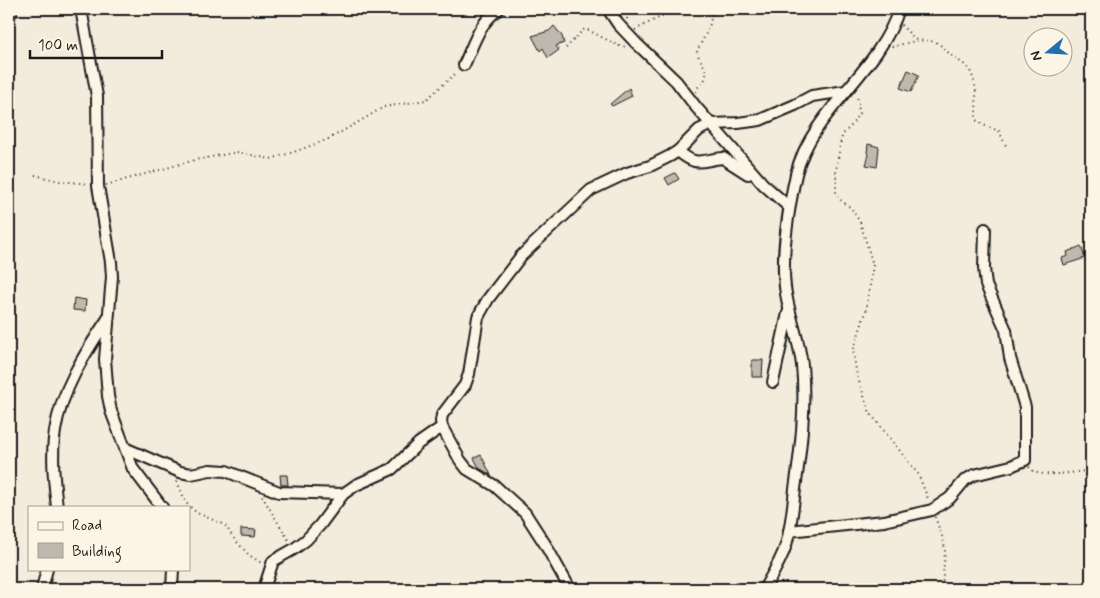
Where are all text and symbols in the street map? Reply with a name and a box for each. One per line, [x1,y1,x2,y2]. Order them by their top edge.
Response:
scale bar [30,28,162,60]
north arrow [1022,28,1072,78]
text: 100 m [38,36,78,56]
text: N [1027,48,1047,63]
legend [28,506,190,570]
text: Road [72,516,102,536]
text: Building [72,542,122,563]

